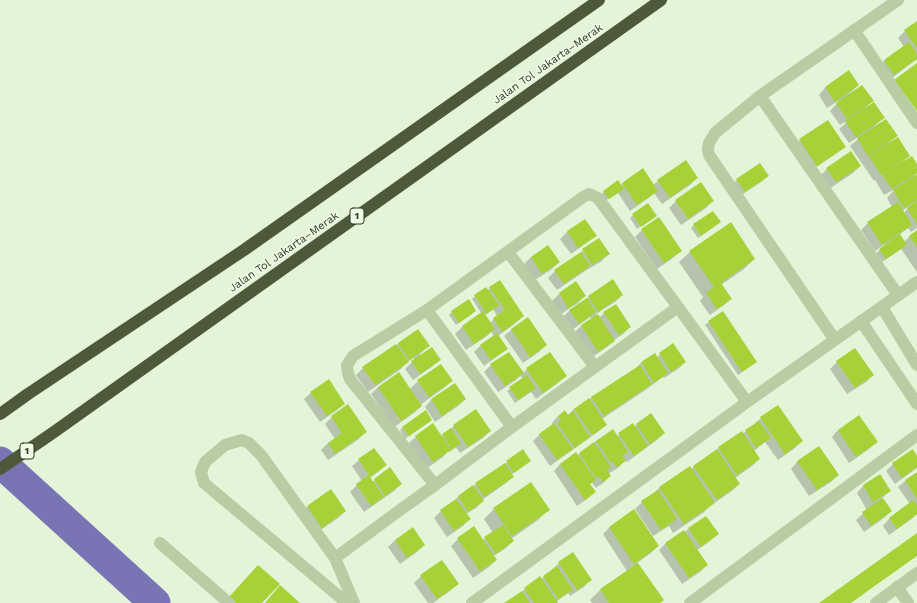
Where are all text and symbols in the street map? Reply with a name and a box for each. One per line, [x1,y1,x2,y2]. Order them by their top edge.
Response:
street label: Jalan Tol Jakarta–Merak [491,21,605,107]
road number: 1 [350,208,364,224]
street label: Jalan Tol Jakarta–Merak [227,209,341,295]
road number: 1 [20,443,34,459]

